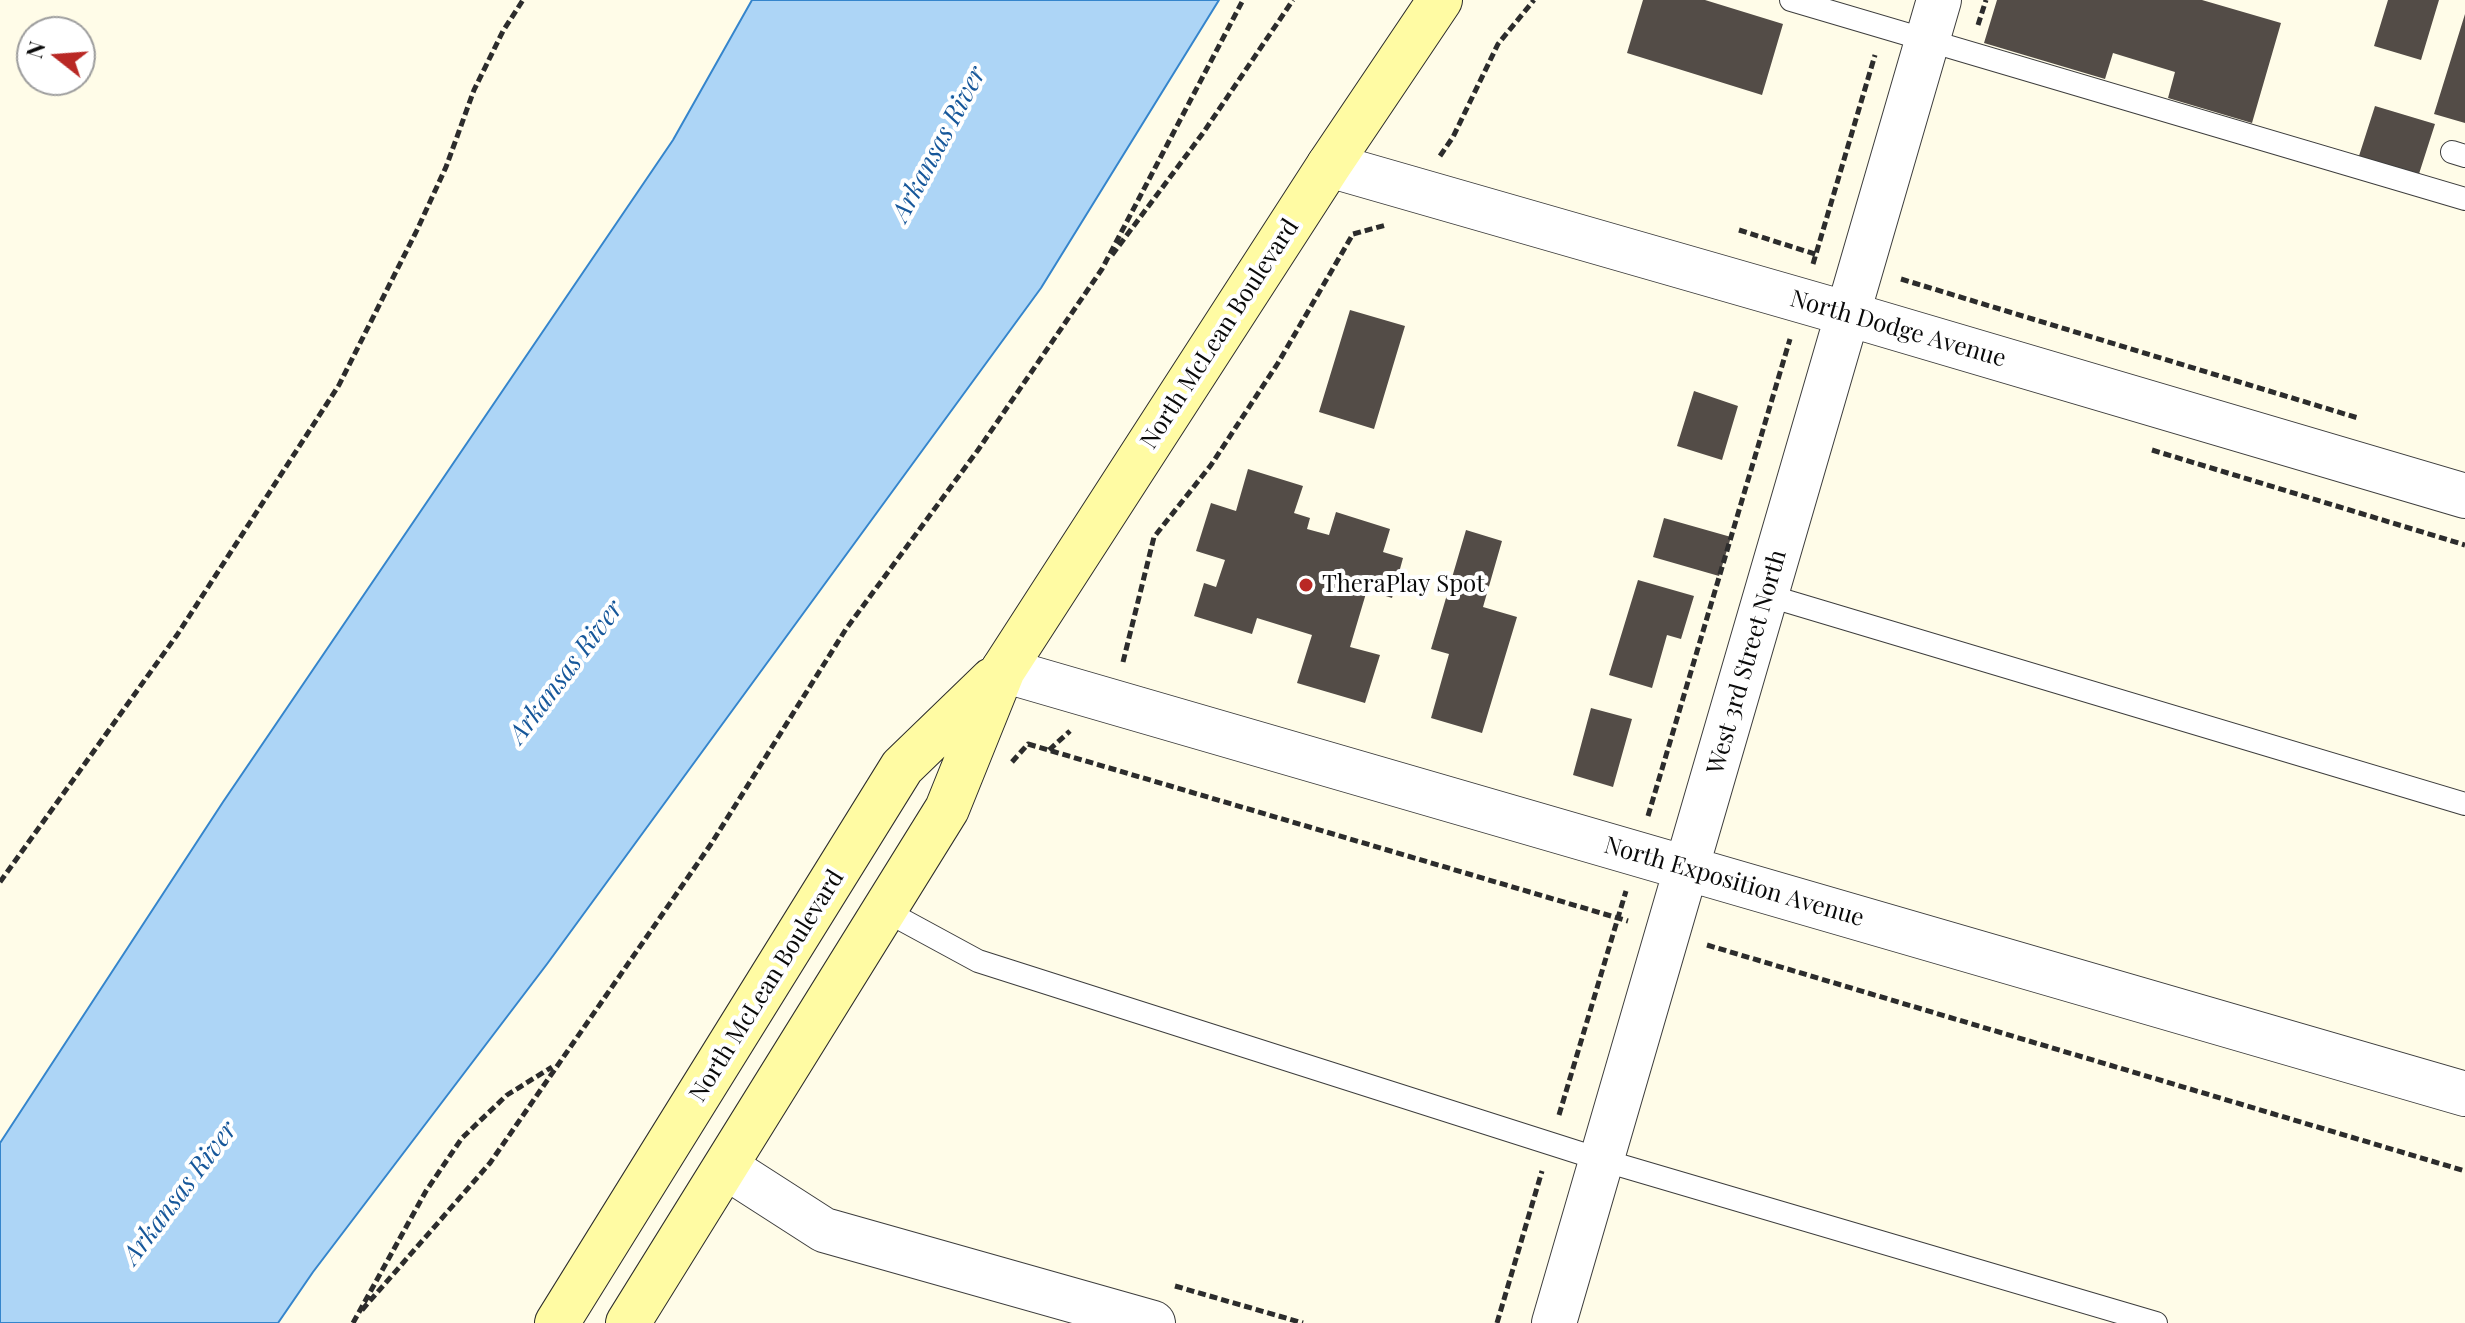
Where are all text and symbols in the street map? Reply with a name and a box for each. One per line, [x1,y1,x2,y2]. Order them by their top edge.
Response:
north arrow [16,16,96,96]
text: N [18,38,52,62]
water label: Arkansas River [885,61,993,227]
street label: North McLean Boulevard [1135,214,1305,454]
street label: North Dodge Avenue [1787,284,2009,374]
street label: West 3rd Street North [1701,547,1793,777]
place label: TheraPlay Spot [1322,571,1485,599]
marker: TheraPlay Spot [1297,576,1315,594]
water label: Arkansas River [502,594,630,750]
street label: North Exposition Avenue [1601,831,1867,933]
street label: North McLean Boulevard [684,865,850,1107]
water label: Arkansas River [116,1115,244,1271]

